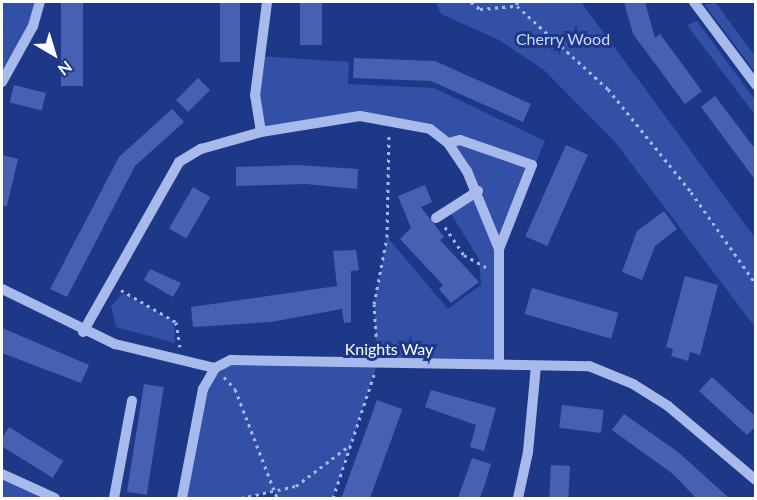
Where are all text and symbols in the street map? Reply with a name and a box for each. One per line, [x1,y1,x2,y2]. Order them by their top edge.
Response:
north arrow [24,24,84,84]
park label: Cherry Wood [516,29,610,49]
text: N [55,57,76,80]
street label: Knights Way [345,339,433,359]

